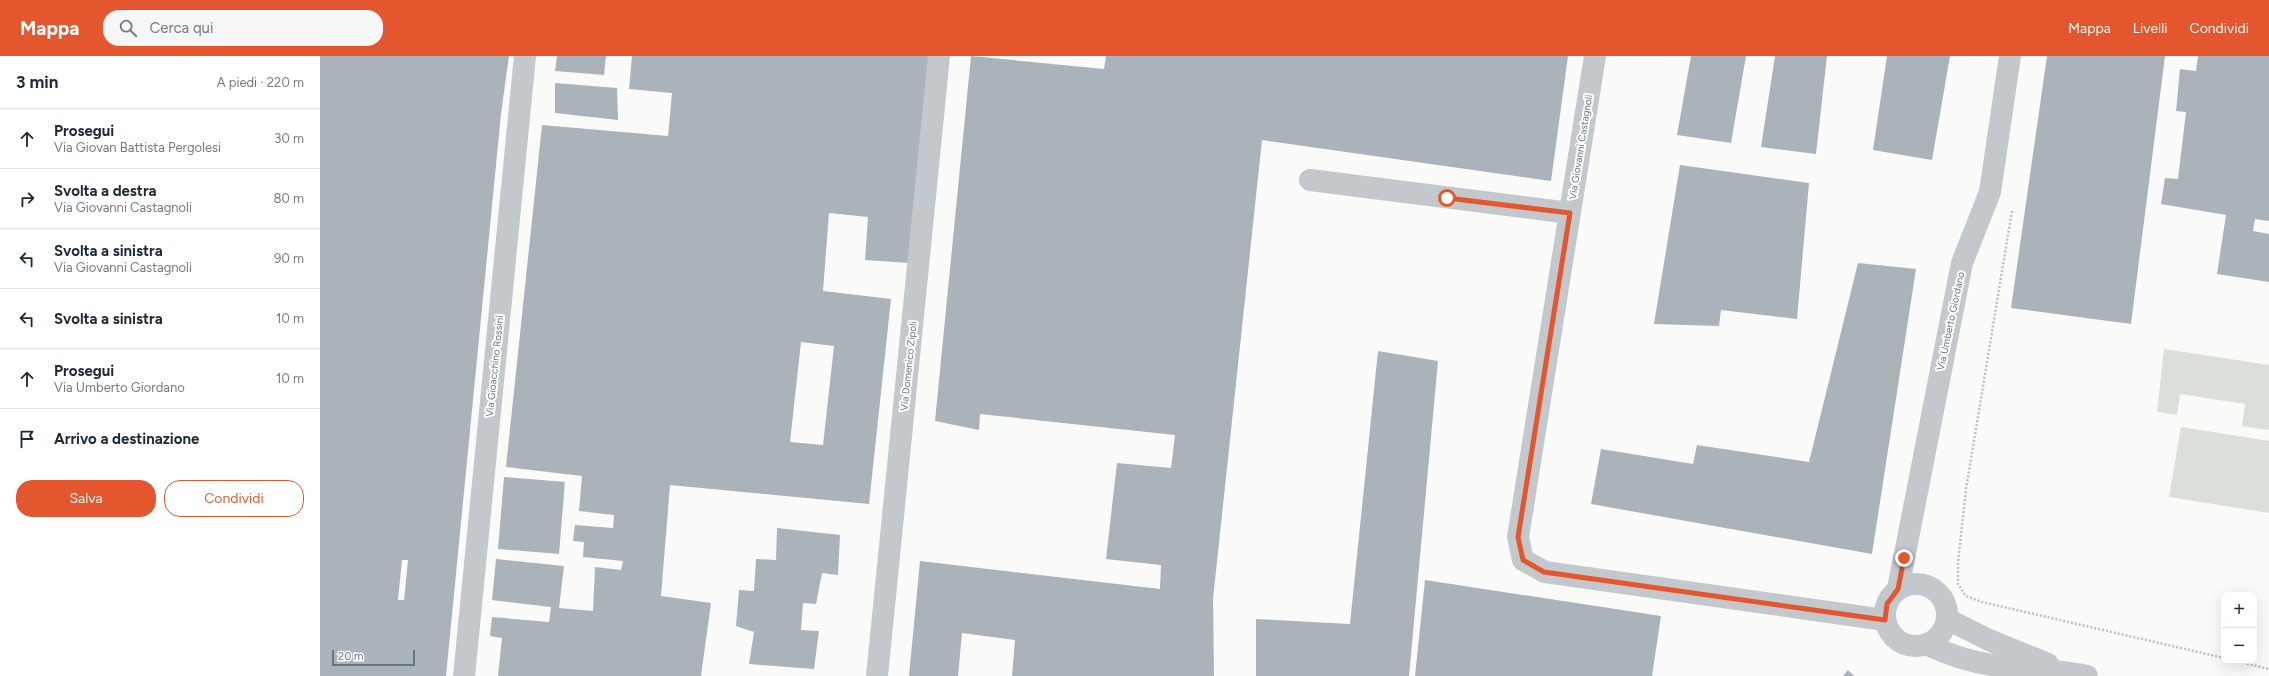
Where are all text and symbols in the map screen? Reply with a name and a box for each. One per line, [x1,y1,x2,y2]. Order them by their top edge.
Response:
search box [103,10,383,46]
text: Mappa [20,17,79,40]
icon: search [117,17,139,39]
text: Cerca qui [149,19,213,37]
text: Mappa [2068,20,2111,37]
text: Livelli [2133,20,2168,37]
text: Condividi [2190,20,2249,37]
text: 3 min [16,72,58,92]
text: A piedi · 220 m [217,75,304,90]
street label: Via Giovanni Castagnoli [1566,94,1595,201]
text: Prosegui [54,122,114,140]
icon: ahead [16,128,38,150]
text: 30 m [274,131,304,146]
text: Via Giovan Battista Pergolesi [54,140,221,155]
text: Svolta a destra [54,182,157,200]
icon: right [16,188,38,210]
route start [1438,189,1456,207]
text: 80 m [273,191,304,206]
text: Via Giovanni Castagnoli [54,200,192,215]
text: Svolta a sinistra [54,242,163,260]
icon: left [16,248,38,270]
text: 90 m [274,251,304,266]
text: Via Giovanni Castagnoli [54,260,192,275]
street label: Via Umberto Giordano [1934,270,1967,372]
icon: left [16,308,38,330]
text: Svolta a sinistra [54,310,163,328]
text: 10 m [276,311,304,326]
street label: Via Gioacchino Rossini [483,315,506,417]
street label: Via Domenico Zipoli [897,321,920,411]
text: Prosegui [54,362,114,380]
icon: ahead [16,368,38,390]
text: 10 m [276,371,304,386]
text: Via Umberto Giordano [54,380,185,395]
icon: arrive [16,428,38,450]
text: Arrivo a destinazione [54,430,199,448]
button: Salva [16,480,156,517]
button: Condividi [164,480,304,517]
route end [1895,549,1913,567]
map controls [2221,592,2257,664]
button: + [2221,592,2257,628]
button: − [2221,628,2257,664]
scale bar [332,648,415,667]
text: 20 m [338,650,363,663]

